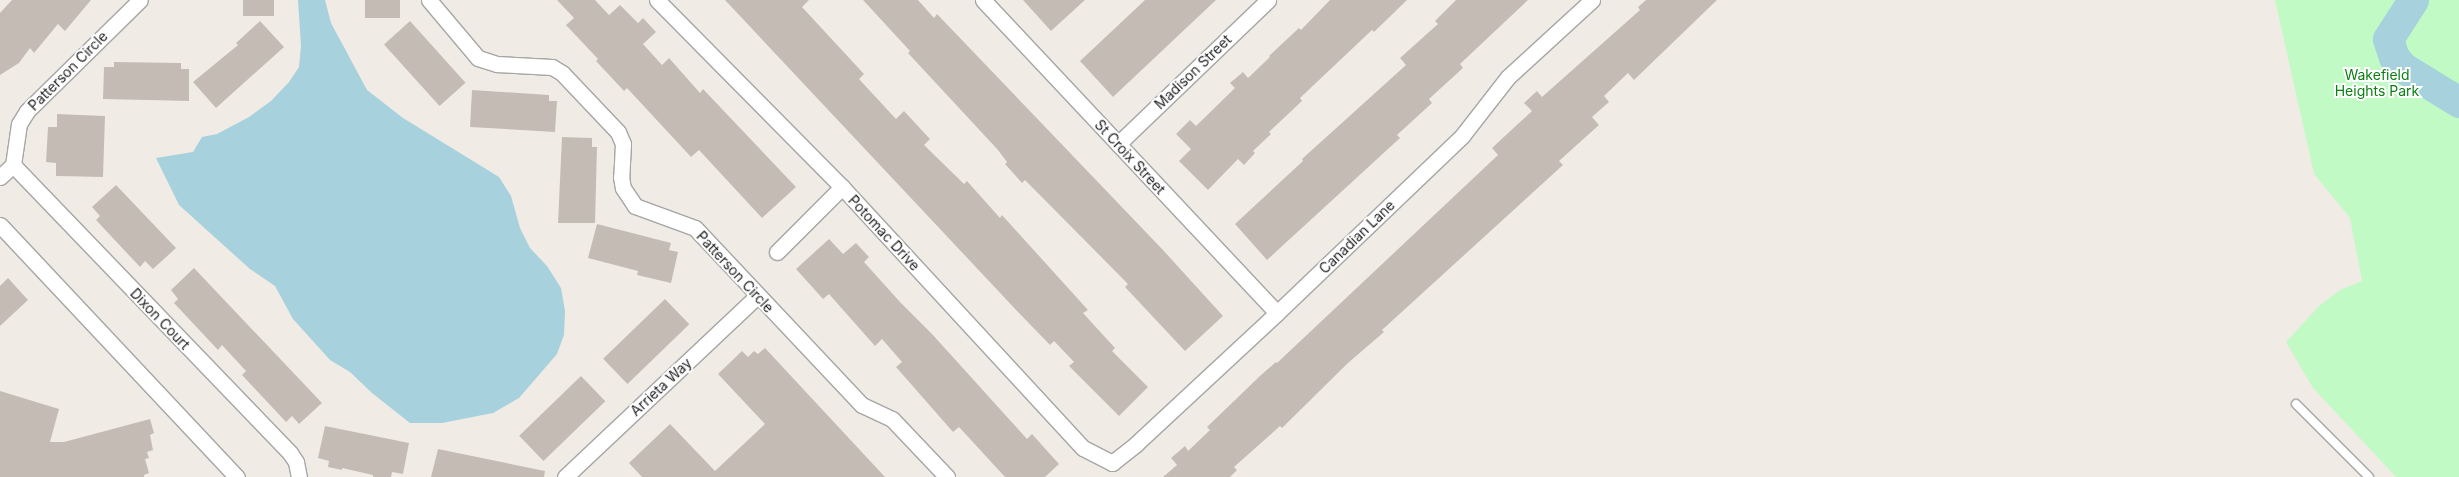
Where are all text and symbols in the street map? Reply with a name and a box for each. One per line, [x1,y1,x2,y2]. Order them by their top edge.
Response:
street label: Patterson Circle [25,28,111,114]
street label: Madison Street [1151,31,1235,113]
park label: Wakefield Heights Park [2335,67,2419,100]
street label: St Croix Street [1091,116,1169,198]
street label: Potomac Drive [845,192,923,274]
street label: Canadian Lane [1316,197,1398,277]
street label: Patterson Circle [693,228,777,316]
street label: Dixon Court [127,285,193,353]
street label: Arrieta Way [627,355,695,419]

